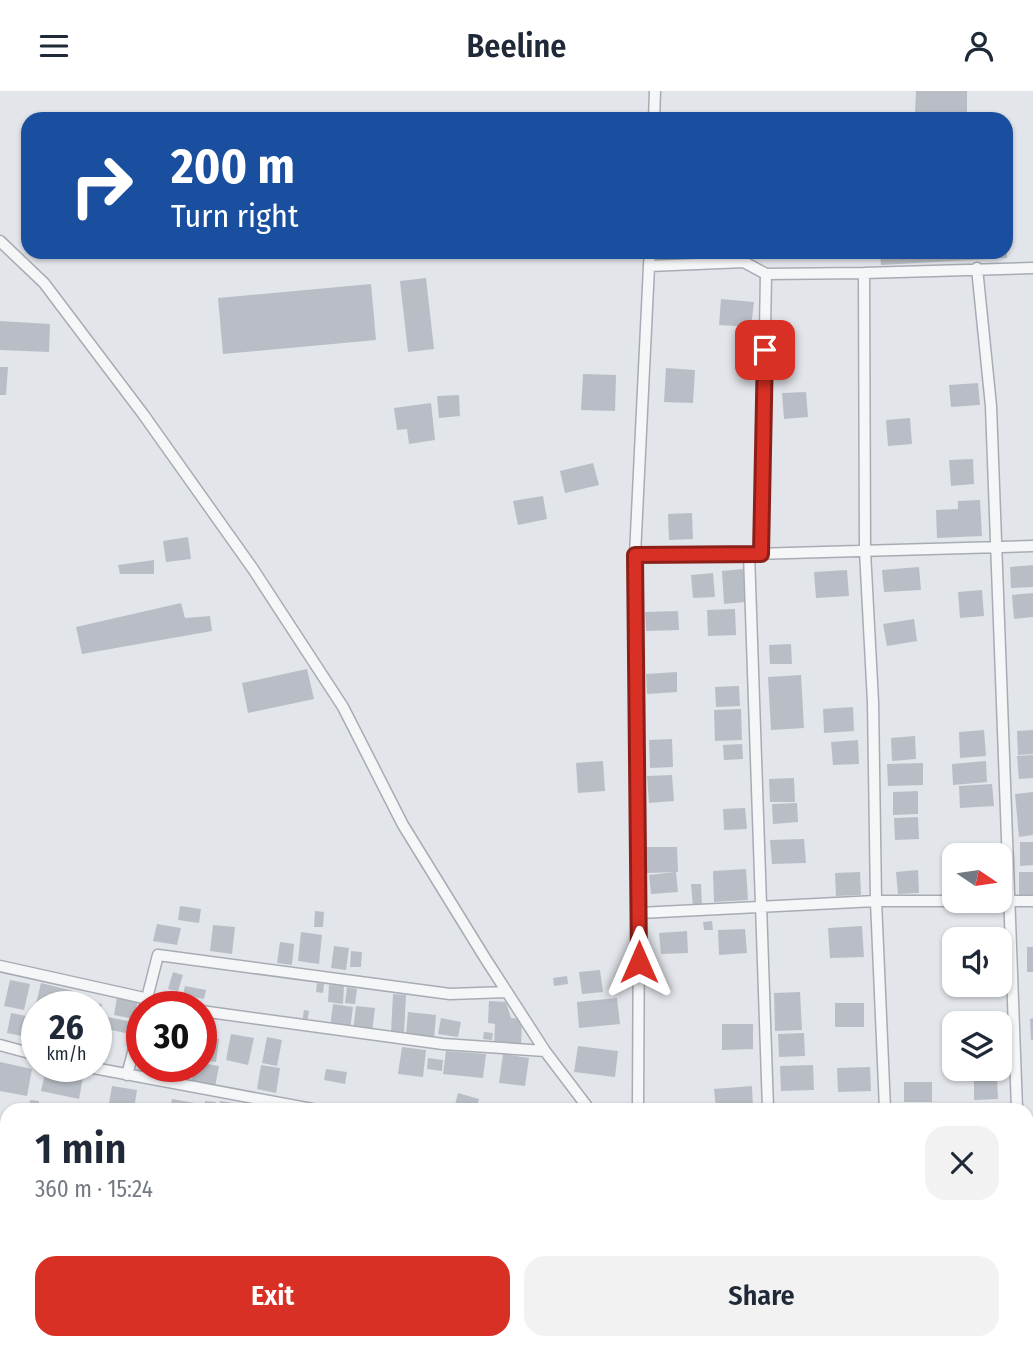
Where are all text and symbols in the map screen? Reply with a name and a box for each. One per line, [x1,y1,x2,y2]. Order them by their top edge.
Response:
icon: menu [35,27,73,65]
text: Beeline [467,27,566,65]
icon: person [960,27,998,65]
text: 200 m [171,137,295,196]
icon: right [56,140,147,231]
text: Turn right [171,197,298,235]
pin [735,320,795,380]
icon: arrive [746,331,784,369]
north arrow [942,843,1012,913]
map controls [942,843,1012,1081]
position arrow [602,925,676,999]
button: sound [942,927,1012,997]
speed limit sign: 30 [126,991,217,1082]
text: 26 [49,1006,84,1048]
button: layers [942,1011,1012,1081]
text: km/h [46,1043,87,1065]
text: 1 min [35,1124,126,1174]
button: close [925,1126,999,1200]
text: 360 m · 15:24 [35,1175,153,1203]
button: Exit [35,1256,510,1336]
button: Share [524,1256,999,1336]

